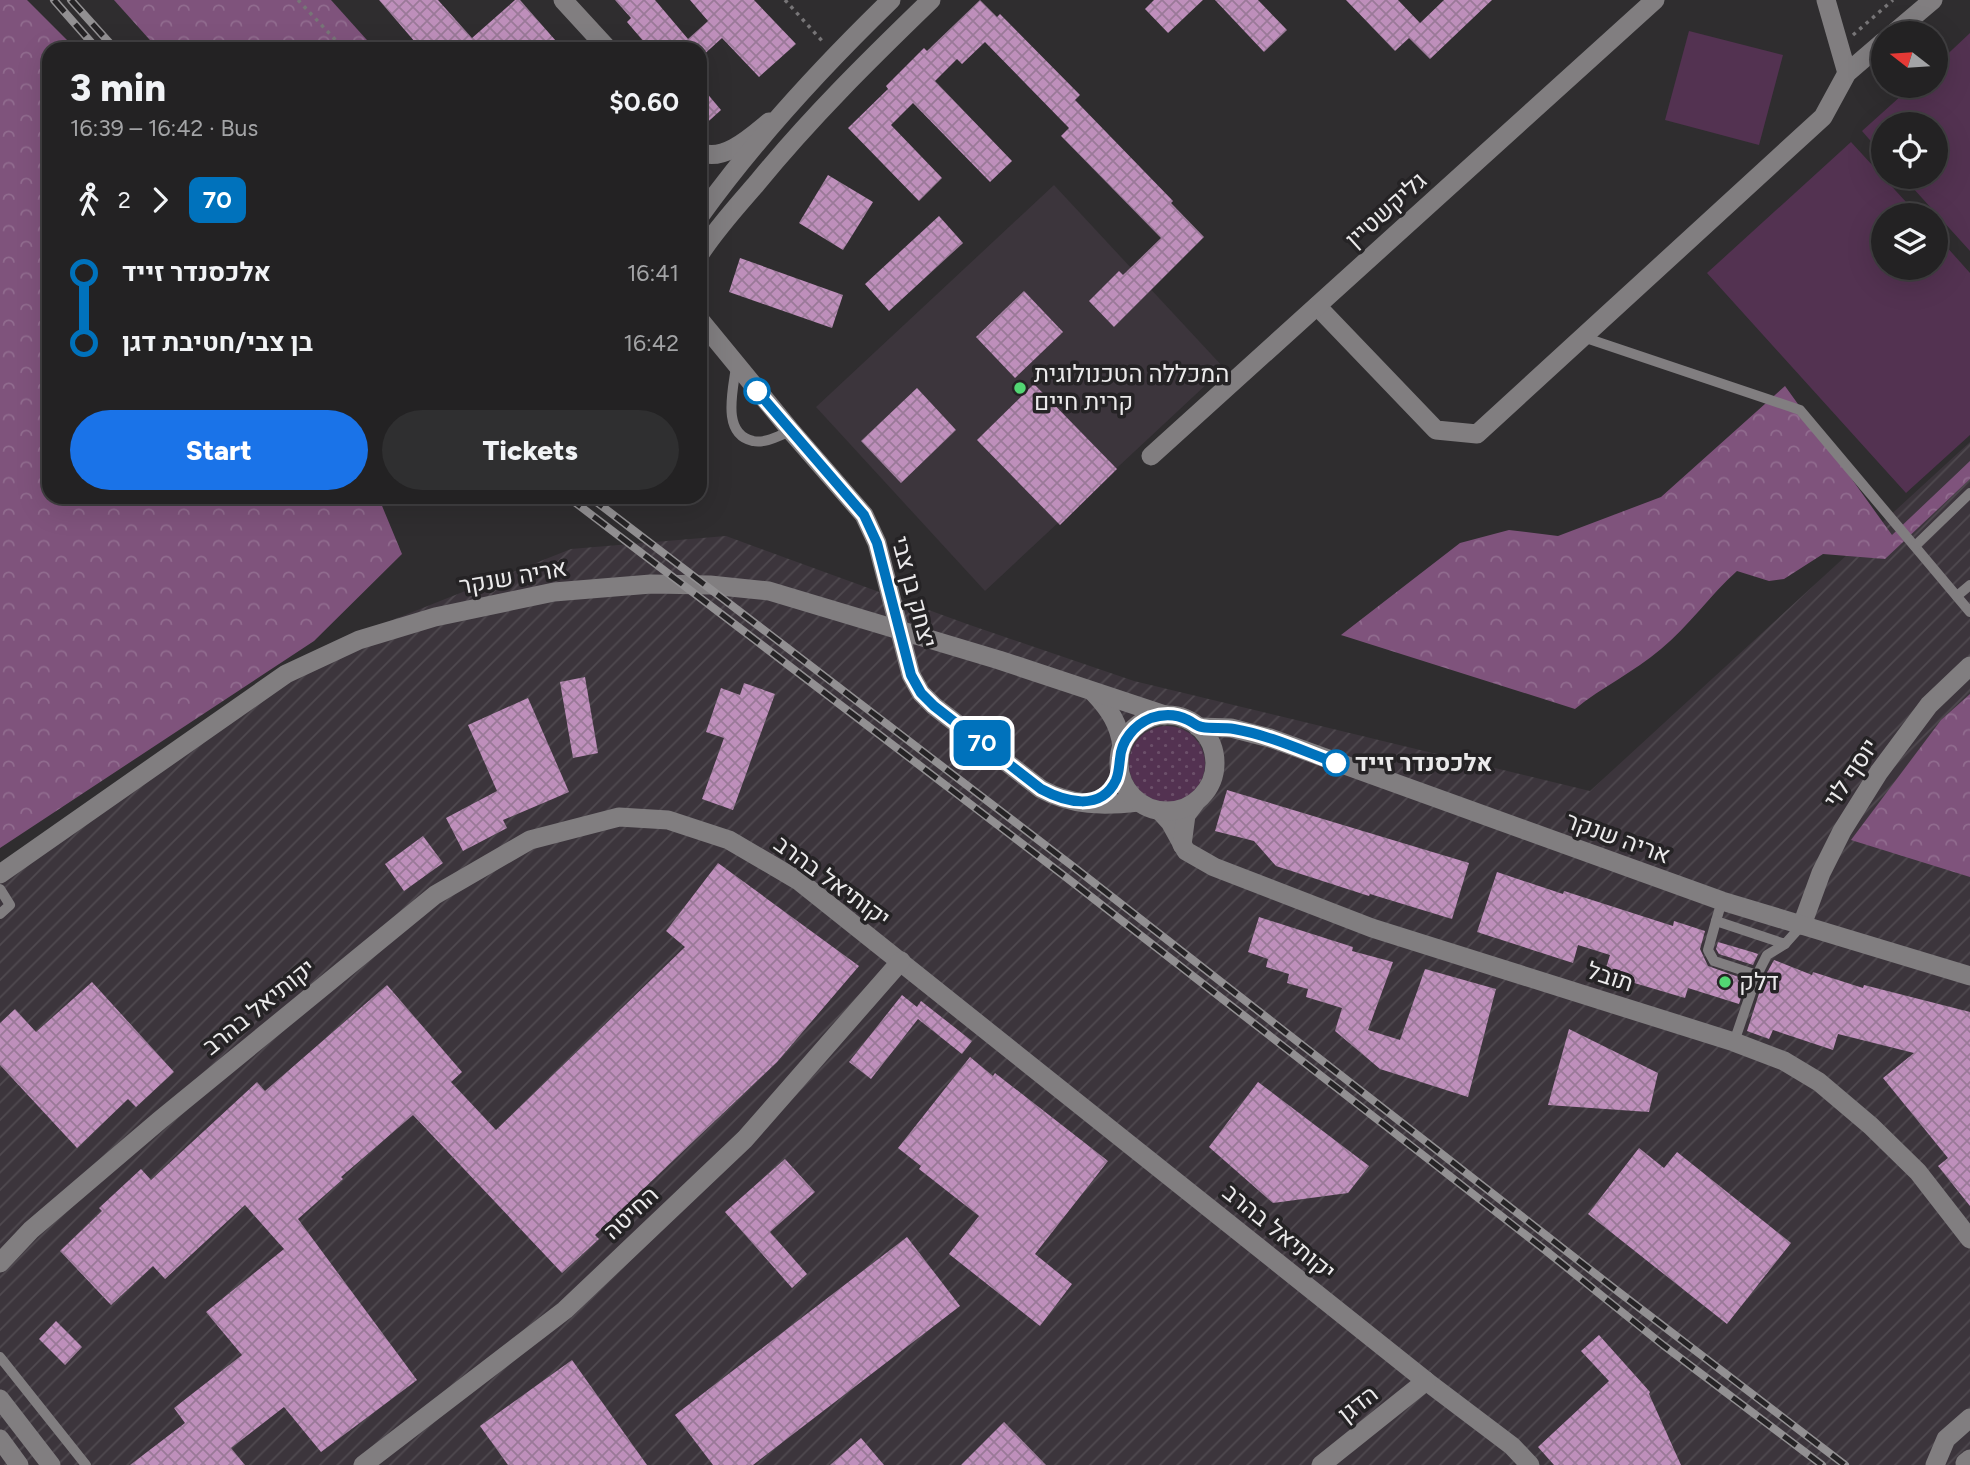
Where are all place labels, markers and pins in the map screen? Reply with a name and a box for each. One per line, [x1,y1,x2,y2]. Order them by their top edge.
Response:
place label: המכללה הטכנולוגית קרית חיים [1034,359,1229,416]
unlabelled marker [744,378,770,404]
marker: המכללה הטכנולוגית קרית חיים [1012,380,1028,396]
place label: אלכסנדר זייד [1355,748,1492,777]
marker: אלכסנדר זייד [1323,750,1349,776]
place label: דלק [1739,967,1779,996]
marker: דלק [1717,974,1733,990]

